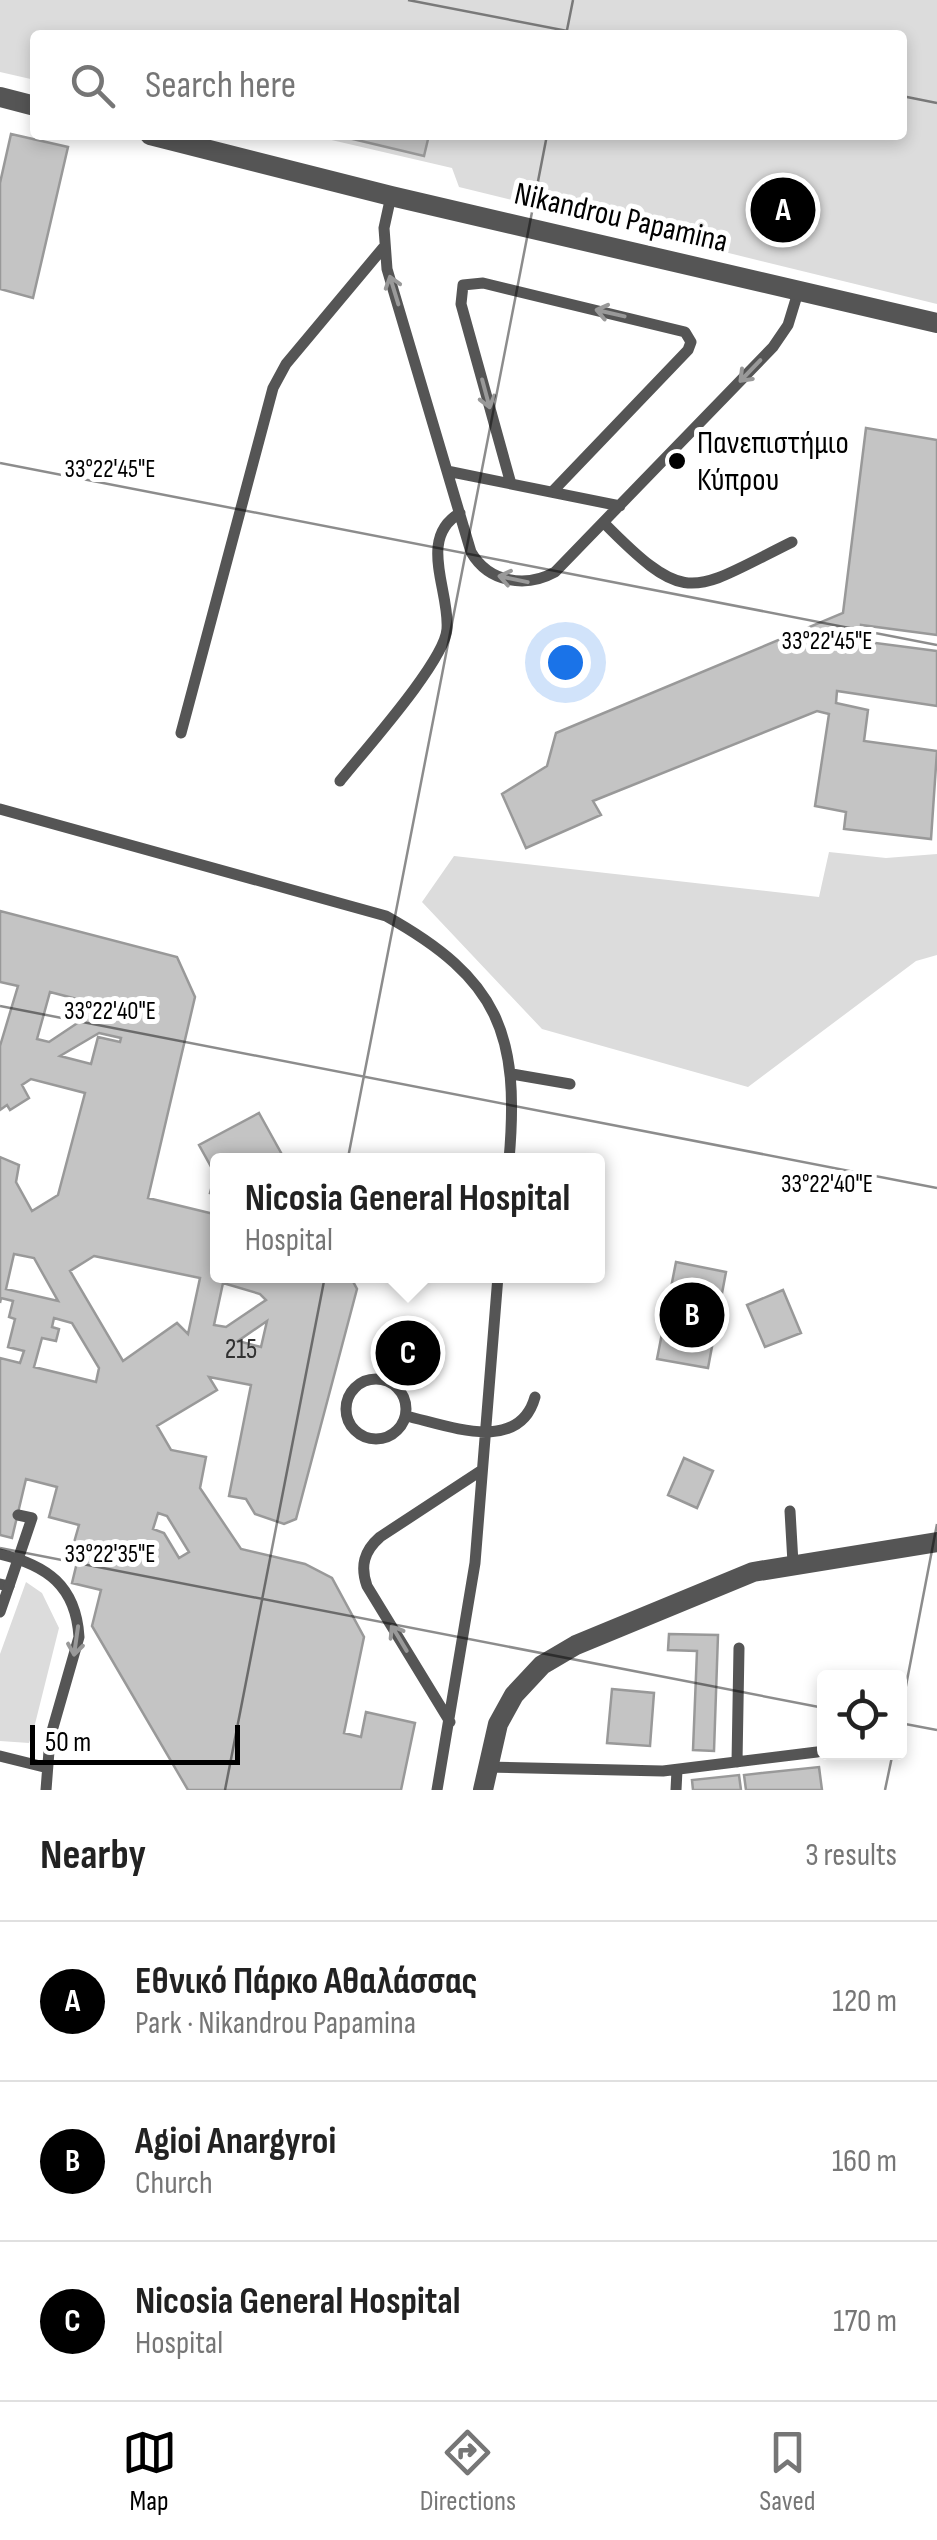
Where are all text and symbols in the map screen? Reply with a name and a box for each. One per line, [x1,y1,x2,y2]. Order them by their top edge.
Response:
search box [30,30,907,140]
icon: search [65,58,120,113]
text: Search here [145,63,296,108]
pin: A [750,172,816,248]
street label: Nikandrou Papamina [511,175,731,261]
one-way arrow [384,275,402,307]
one-way arrow [595,303,627,321]
one-way arrow [738,358,762,382]
one-way arrow [478,378,496,409]
place label: Πανεπιστήμιο Κύπρου [697,424,849,500]
marker: Πανεπιστήμιο Κύπρου [666,450,688,472]
text: 33°22'45"E [64,454,156,485]
one-way arrow [498,568,530,587]
text: 33°22'45"E [781,626,873,657]
your location [540,637,591,688]
text: 33°22'40"E [64,996,156,1027]
popup [210,1153,605,1283]
text: 33°22'40"E [781,1169,873,1200]
text: Nicosia General Hospital [245,1176,570,1221]
text: Hospital [245,1221,333,1260]
pin: B [660,1278,724,1352]
pin: C [376,1316,440,1390]
house number: 215 [225,1333,257,1366]
text: 33°22'35"E [64,1539,156,1570]
one-way arrow [66,1624,84,1657]
one-way arrow [389,1624,409,1653]
map controls [817,1670,907,1760]
button: locate [817,1670,907,1760]
scale bar [30,1720,240,1764]
text: 50 m [45,1726,91,1759]
text: Nearby [40,1830,146,1881]
text: 3 results [805,1836,897,1875]
text: Εθνικό Πάρκο Αθαλάσσας [135,1959,477,2004]
text: A [65,1982,80,2021]
text: 120 m [832,1982,897,2021]
text: Park · Nikandrou Papamina [135,2004,416,2043]
text: Agioi Anargyroi [135,2119,336,2164]
text: B [65,2142,80,2181]
text: 160 m [832,2142,897,2181]
text: Church [135,2164,213,2203]
text: Nicosia General Hospital [135,2279,460,2324]
text: C [64,2302,81,2341]
text: 170 m [833,2302,897,2341]
text: Hospital [135,2324,223,2363]
tab: Map [122,2425,177,2518]
tab: Directions [420,2425,516,2518]
tab: Saved [759,2425,815,2518]

